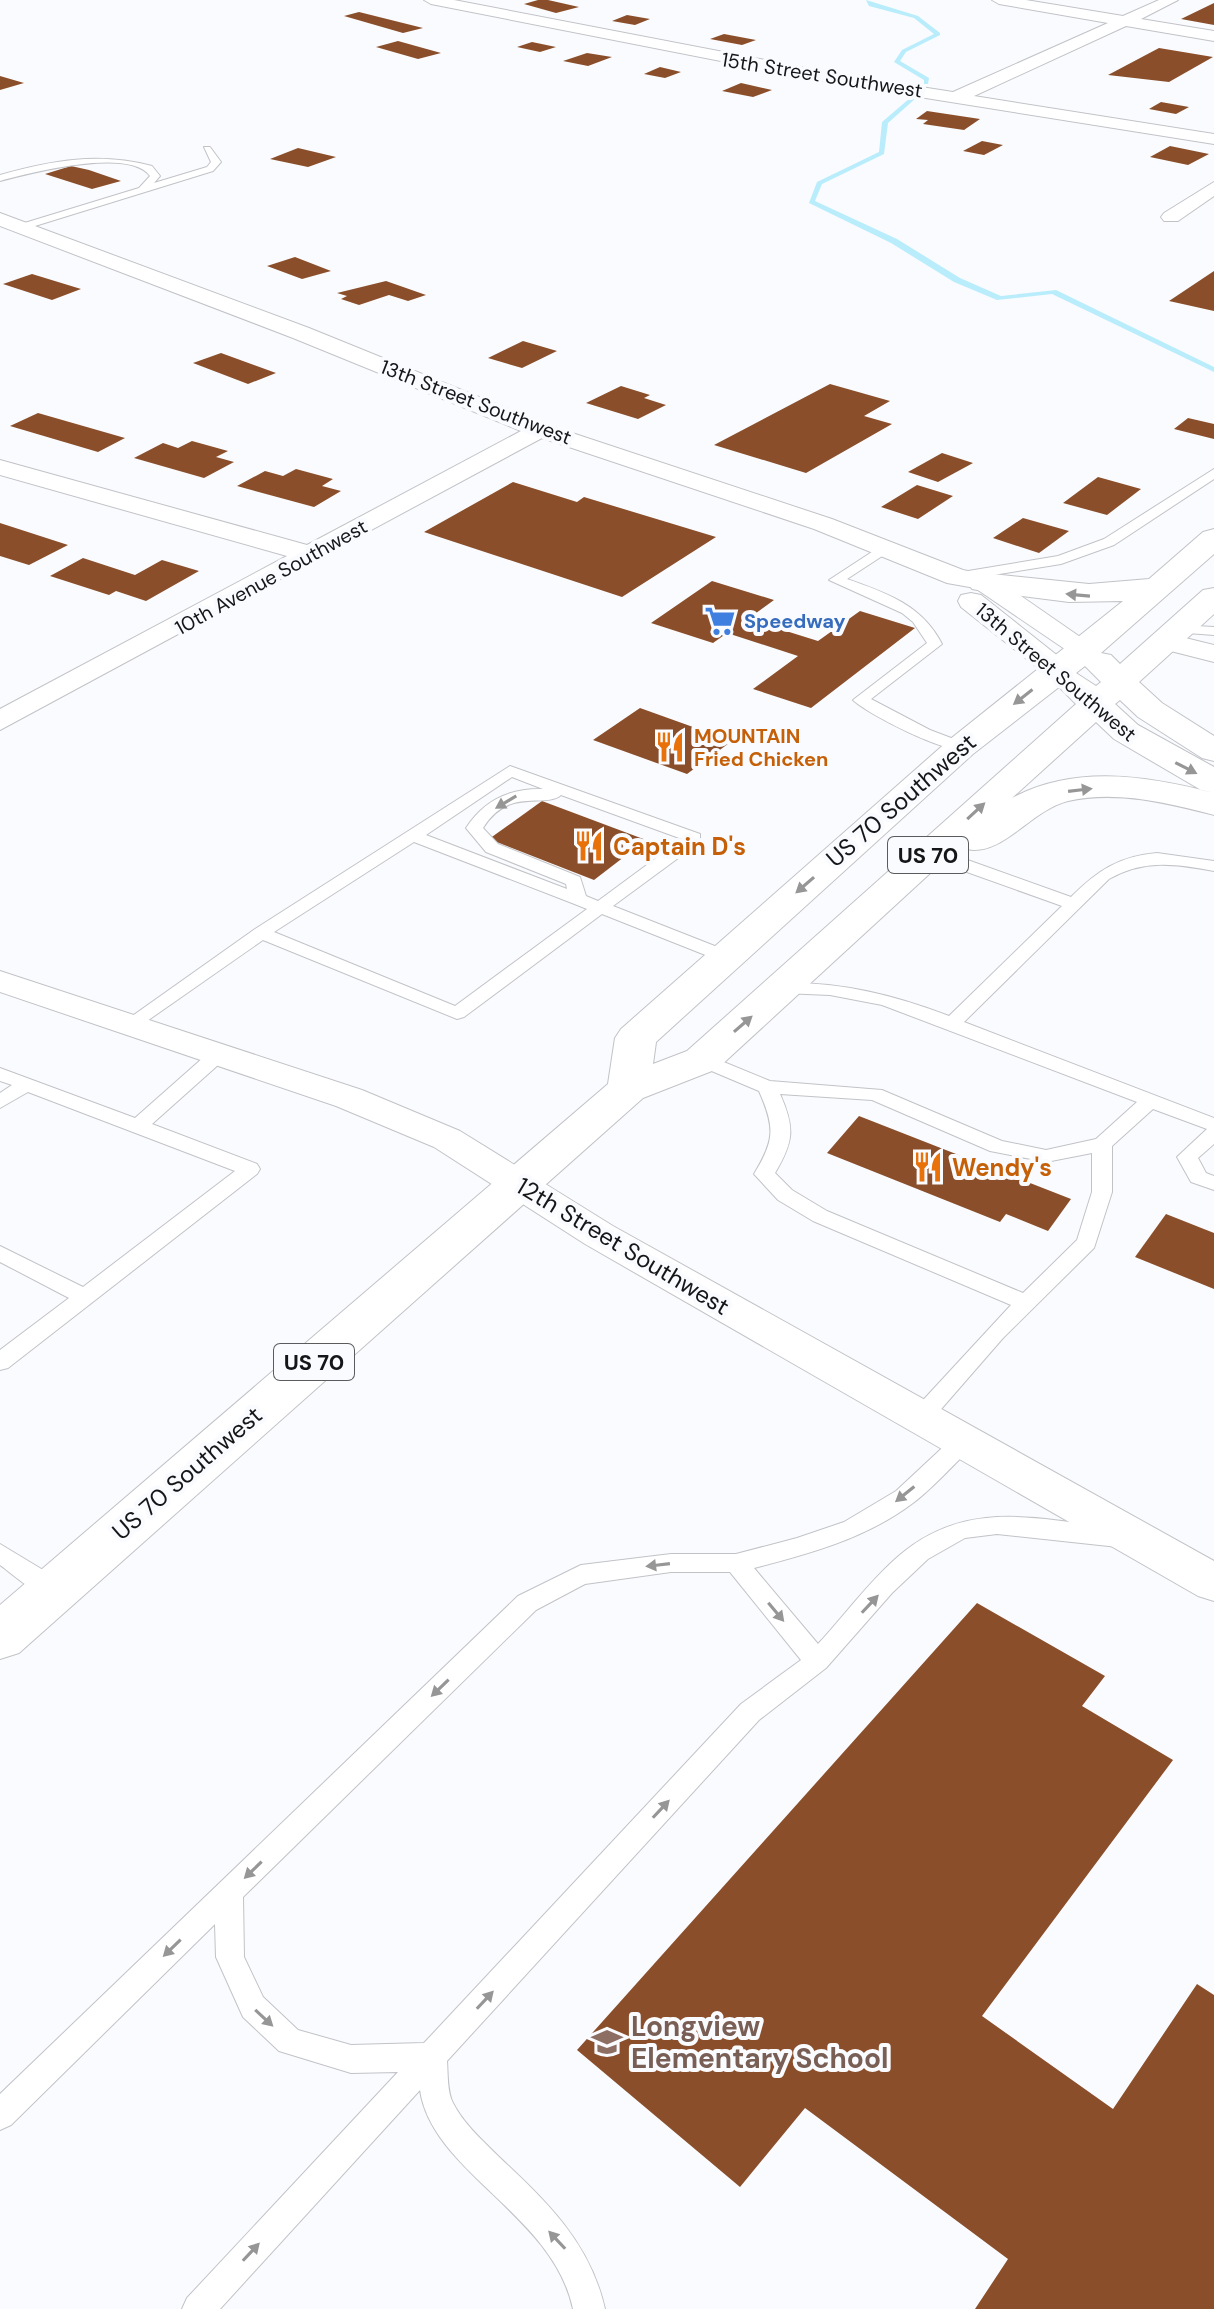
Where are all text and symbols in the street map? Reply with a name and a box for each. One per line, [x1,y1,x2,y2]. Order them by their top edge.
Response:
street label: 15th Street Southwest [720,46,924,104]
street label: 13th Street Southwest [377,354,575,451]
street label: 10th Avenue Southwest [170,513,372,641]
one-way arrow [1065,588,1090,601]
street label: 13th Street Southwest [970,597,1142,747]
supermarket icon: Speedway [703,604,737,638]
place label: Speedway [744,608,846,634]
one-way arrow [1013,688,1033,705]
place label: MOUNTAIN Fried Chicken [694,723,828,772]
street label: US 70 Southwest [820,727,982,873]
restaurant icon: MOUNTAIN Fried Chicken [653,730,687,764]
one-way arrow [1174,761,1197,774]
one-way arrow [1068,783,1093,796]
one-way arrow [495,794,517,808]
one-way arrow [966,802,985,820]
restaurant icon: Captain D's [572,829,606,863]
place label: Captain D's [613,831,746,862]
road number: US 70 [888,837,968,873]
one-way arrow [795,875,814,893]
one-way arrow [733,1015,752,1033]
restaurant icon: Wendy's [911,1150,945,1184]
place label: Wendy's [952,1152,1052,1183]
street label: 12th Street Southwest [511,1170,735,1322]
road number: US 70 [274,1344,354,1380]
street label: US 70 Southwest [106,1399,268,1547]
one-way arrow [896,1485,916,1502]
one-way arrow [645,1559,670,1572]
one-way arrow [860,1595,878,1614]
one-way arrow [767,1602,784,1622]
one-way arrow [431,1679,450,1697]
one-way arrow [651,1799,669,1818]
one-way arrow [244,1860,263,1878]
one-way arrow [163,1939,182,1957]
one-way arrow [475,1991,493,2010]
one-way arrow [254,2008,273,2026]
place label: Longview Elementary School [631,2008,888,2077]
school or university icon: Longview Elementary School [590,2025,624,2059]
one-way arrow [549,2231,567,2250]
one-way arrow [242,2243,260,2262]

